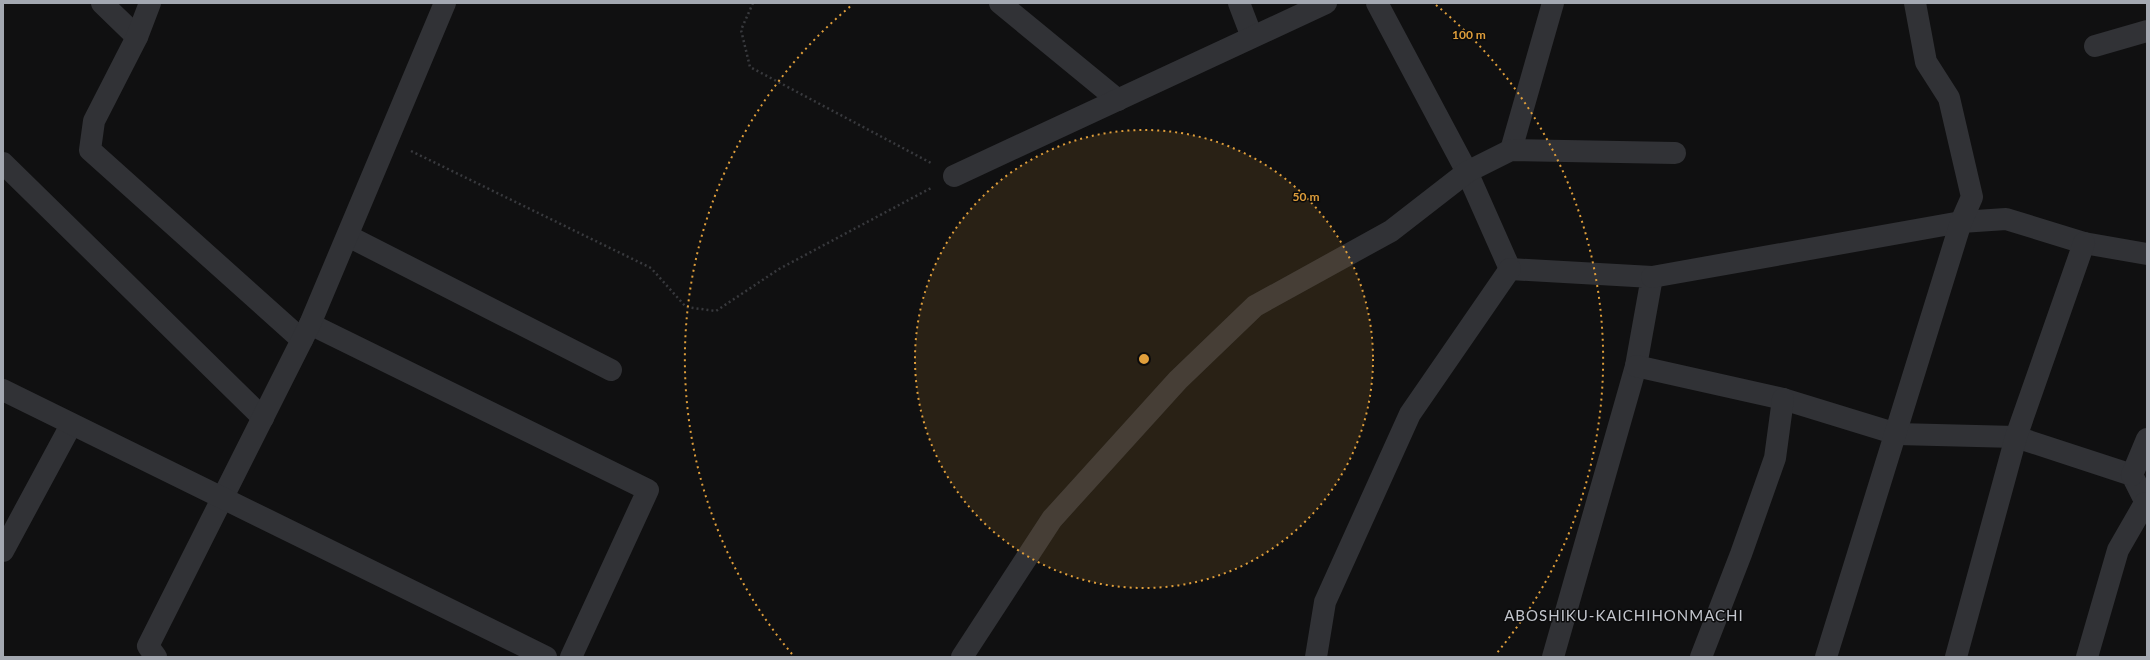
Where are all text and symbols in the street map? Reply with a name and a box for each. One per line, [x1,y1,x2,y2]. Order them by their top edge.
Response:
text: 100 m [1452,27,1486,42]
text: 50 m [1293,189,1319,204]
centre of rings [1137,352,1151,366]
district label: ABOSHIKU-KAICHIHONMACHI [1504,606,1744,624]

